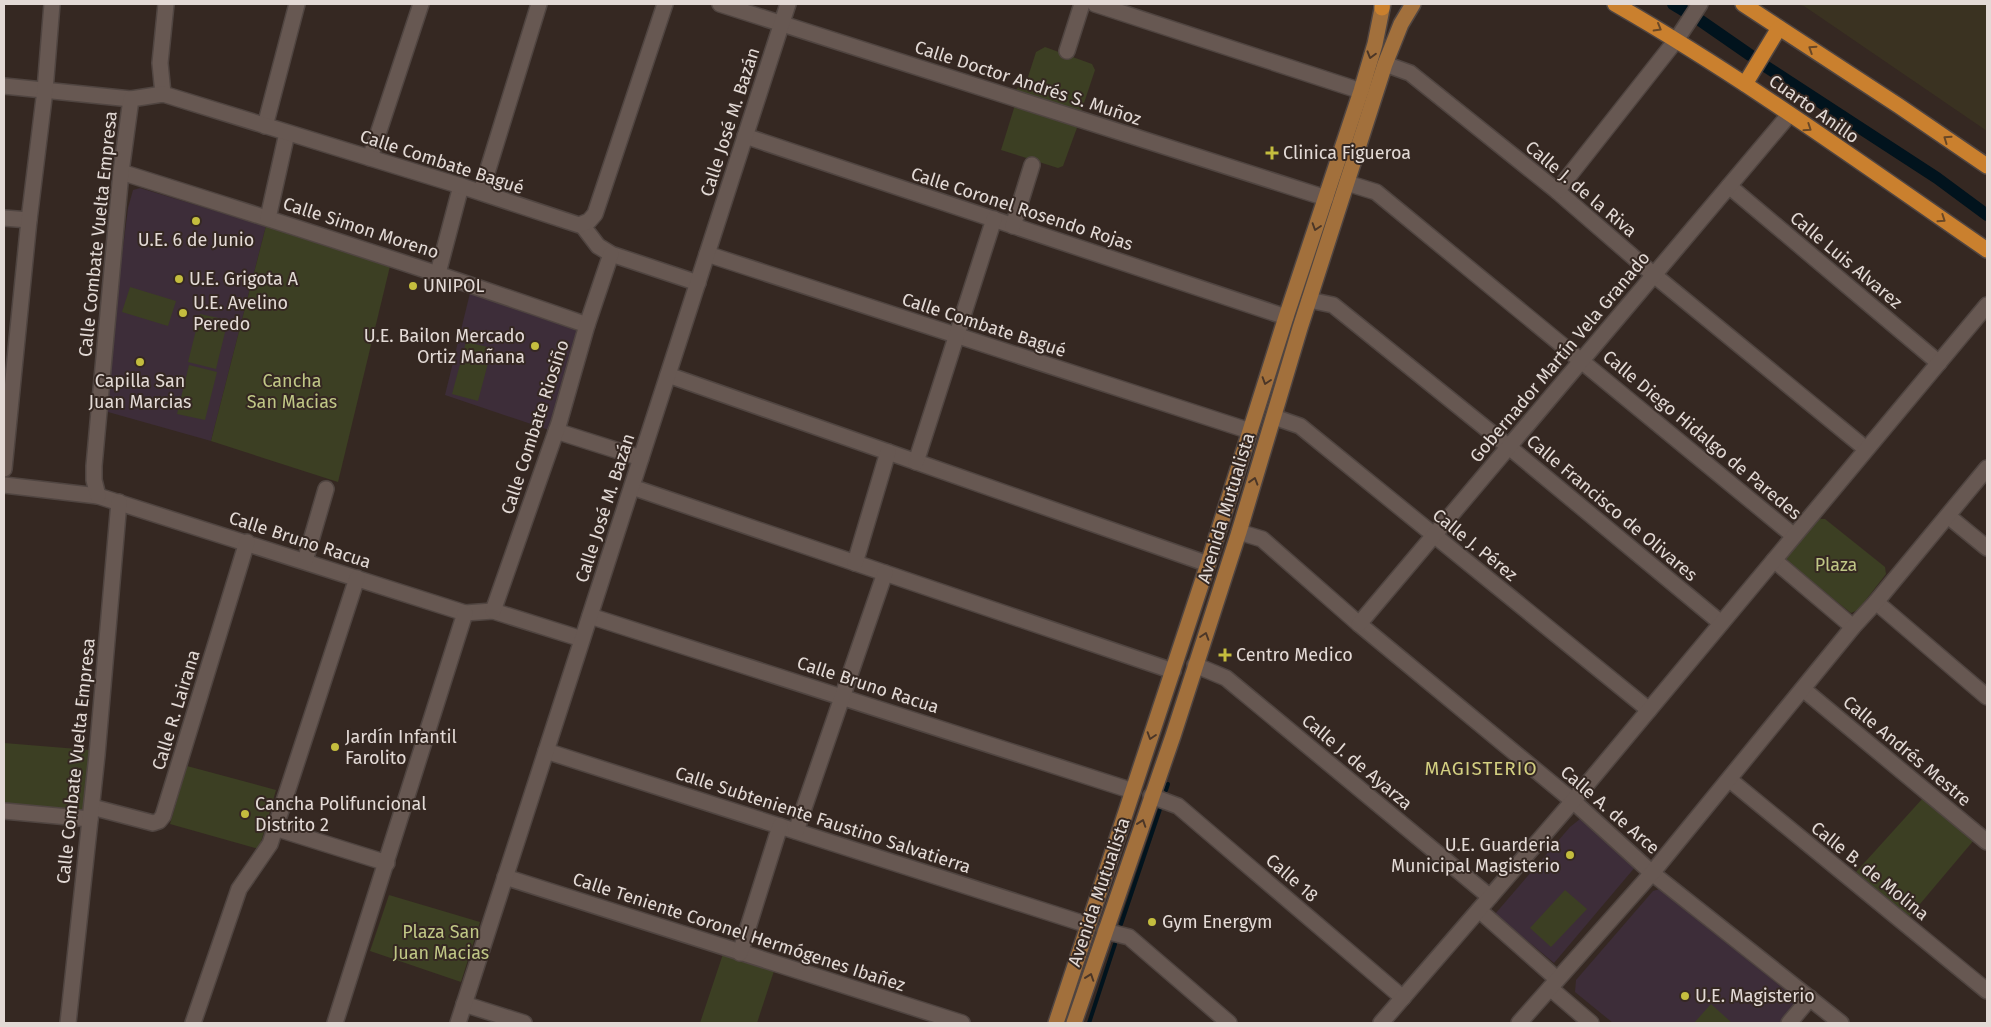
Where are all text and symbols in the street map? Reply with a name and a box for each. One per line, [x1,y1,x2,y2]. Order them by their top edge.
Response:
one-way arrow [1652,22,1661,32]
street label: Calle Doctor Andrés S. Muñoz [912,36,1144,130]
street label: Calle José M. Bazán [696,45,764,199]
one-way arrow [1808,46,1818,55]
one-way arrow [1367,51,1377,59]
street label: Cuarto Anillo [1765,70,1863,148]
street label: Calle Combate Vuelta Empresa [74,110,122,358]
one-way arrow [1802,121,1811,131]
street label: Calle Combate Bagué [357,125,527,199]
street label: Calle J. de la Riva [1521,136,1641,242]
one-way arrow [1943,136,1953,145]
place label: Clinica Figueroa [1283,142,1411,164]
marker: Clinica Figueroa [1265,146,1279,160]
street label: Calle Coronel Rosendo Rojas [908,163,1136,255]
street label: Calle Simon Moreno [280,192,442,264]
street label: Calle Luis Alvarez [1785,207,1907,313]
one-way arrow [1936,213,1946,222]
marker: U.E. 6 de Junio [190,215,202,227]
one-way arrow [1312,222,1322,230]
place label: U.E. 6 de Junio [138,229,254,251]
street label: Gobernador Martín Vela Granado [1465,247,1655,467]
place label: U.E. Grigota A [189,268,299,290]
marker: U.E. Grigota A [173,273,185,285]
place label: UNIPOL [423,275,484,297]
marker: UNIPOL [407,280,419,292]
street label: Calle Combate Bagué [899,288,1069,362]
place label: U.E. Avelino Peredo [193,292,288,335]
marker: U.E. Avelino Peredo [177,307,189,319]
place label: U.E. Bailon Mercado Ortiz Mañana [364,325,525,368]
street label: Calle Combate Riosiño [496,337,574,517]
marker: U.E. Bailon Mercado Ortiz Mañana [529,340,541,352]
street label: Calle Diego Hidalgo de Paredes [1598,345,1806,525]
marker: Capilla San Juan Marcias [134,356,146,368]
place label: Capilla San Juan Marcias [89,370,191,413]
park label: Cancha San Macias [247,370,337,413]
one-way arrow [1261,376,1271,385]
street label: Avenida Mutualista [1193,430,1259,586]
street label: Calle Francisco de Olivares [1522,430,1702,586]
street label: Calle José M. Bazán [571,431,639,585]
one-way arrow [1249,478,1259,486]
street label: Calle J. Pérez [1428,504,1522,586]
street label: Calle Bruno Racua [226,507,374,573]
park label: Plaza [1815,554,1857,576]
one-way arrow [1199,632,1209,641]
street label: Calle Combate Vuelta Empresa [52,637,100,885]
place label: Centro Medico [1236,644,1353,666]
street label: Calle R. Lairana [147,647,205,773]
marker: Centro Medico [1218,648,1232,662]
street label: Calle Bruno Racua [794,652,942,718]
street label: Calle Andrés Mestre [1838,691,1976,811]
street label: Calle J. de Ayarza [1297,709,1417,815]
place label: Jardín Infantil Farolito [345,726,457,769]
one-way arrow [1147,731,1157,739]
marker: Jardín Infantil Farolito [329,741,341,753]
district label: MAGISTERIO [1424,757,1538,780]
street label: Calle A. de Arce [1556,761,1664,859]
street label: Calle Subteniente Faustino Salvatierra [672,762,974,878]
place label: Cancha Polifuncional Distrito 2 [255,793,426,836]
marker: Cancha Polifuncional Distrito 2 [239,808,251,820]
street label: Avenida Mutualista [1063,815,1135,969]
street label: Calle B. de Molina [1807,817,1933,925]
one-way arrow [1136,819,1146,828]
place label: U.E. Guarderia Municipal Magisterio [1391,834,1560,877]
street label: Calle 18 [1261,849,1323,907]
marker: U.E. Guarderia Municipal Magisterio [1564,849,1576,861]
street label: Calle Teniente Coronel Hermógenes Ibañez [570,868,908,996]
place label: Gym Energym [1162,911,1273,933]
marker: Gym Energym [1146,916,1158,928]
park label: Plaza San Juan Macias [393,921,489,964]
one-way arrow [1084,973,1094,982]
place label: U.E. Magisterio [1695,985,1815,1007]
marker: U.E. Magisterio [1679,990,1691,1002]

